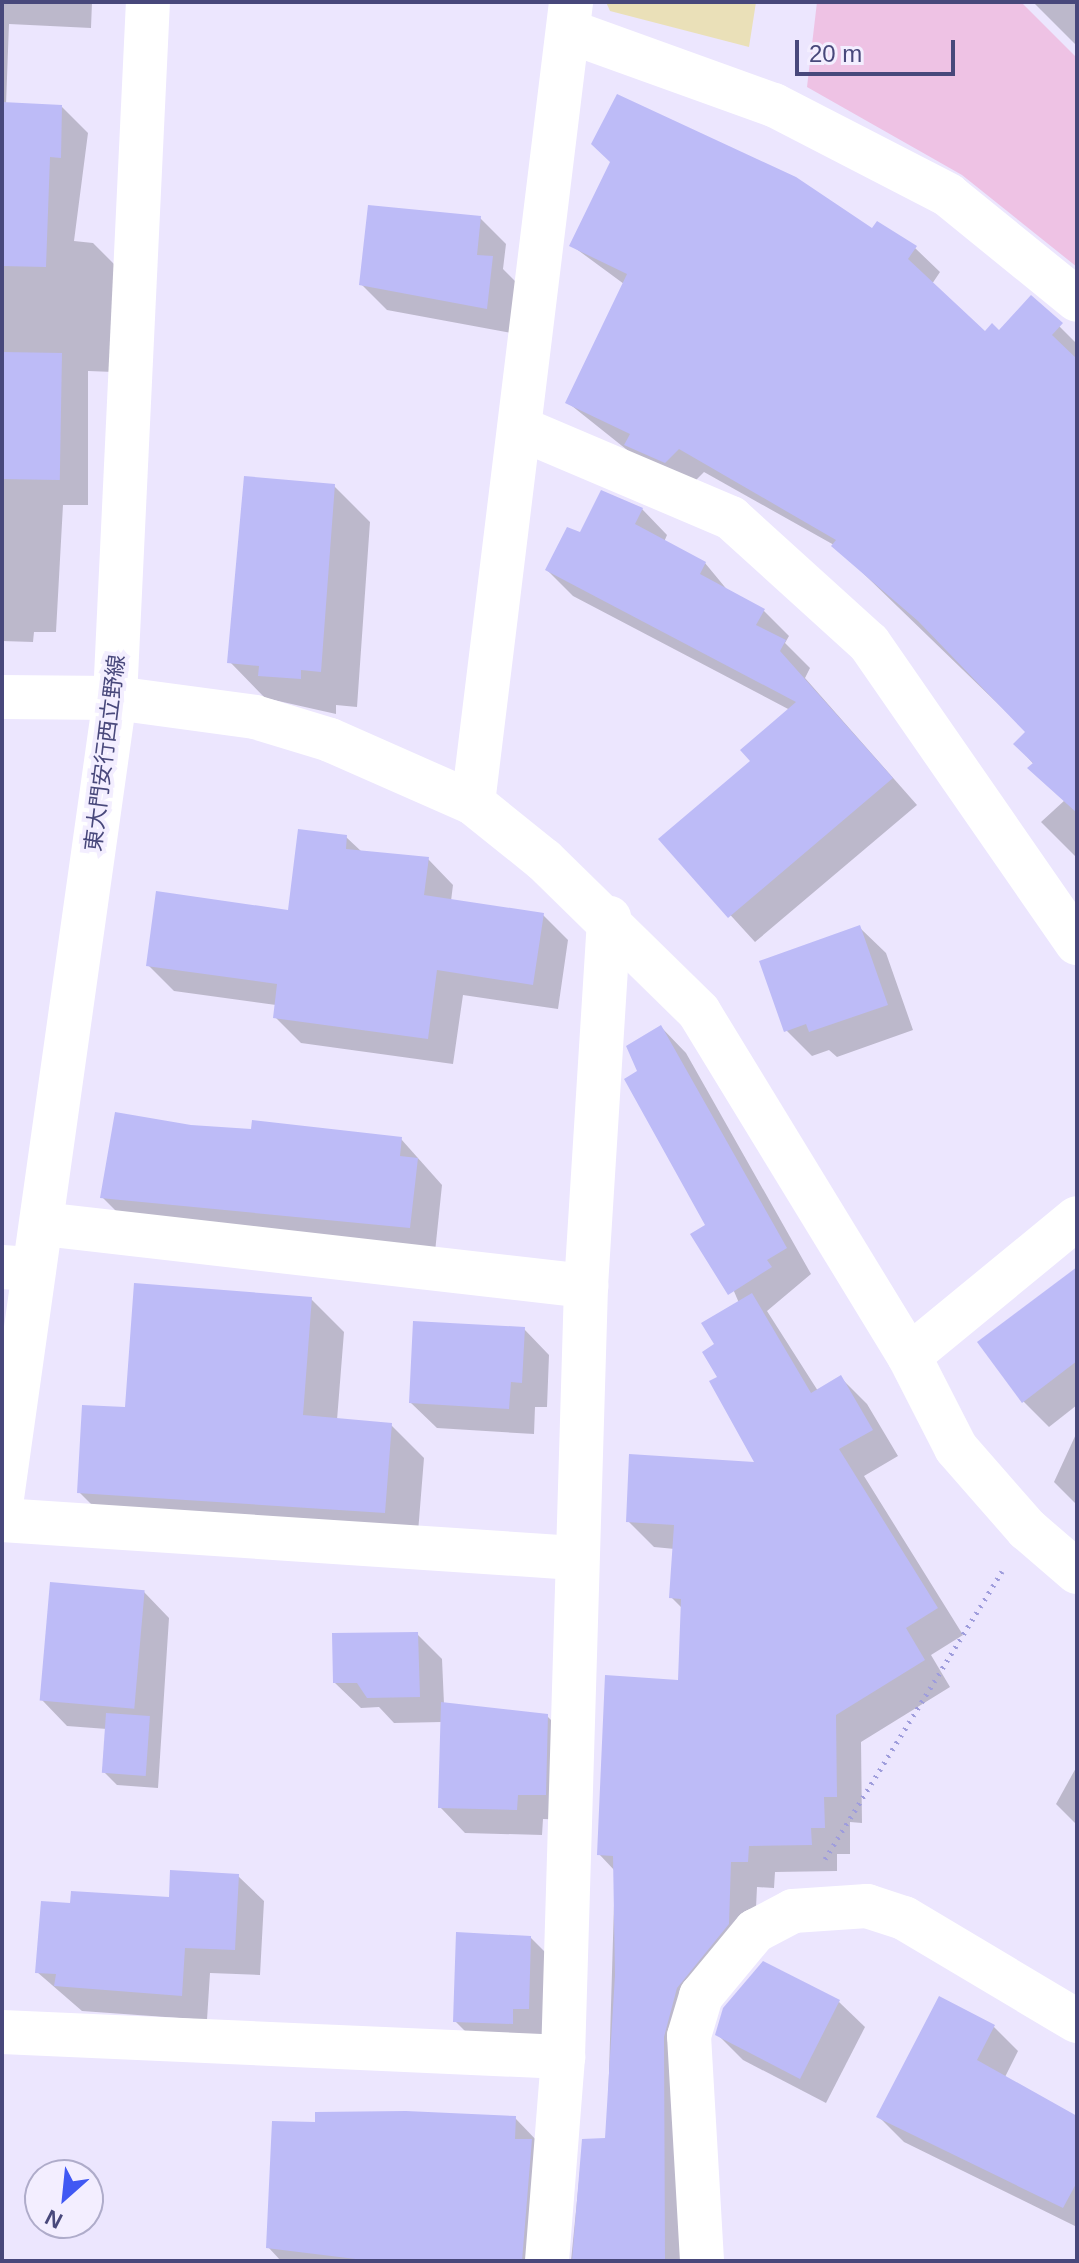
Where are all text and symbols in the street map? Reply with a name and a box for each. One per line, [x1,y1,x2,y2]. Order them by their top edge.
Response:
scale bar [799,24,959,74]
text: 20 m [809,40,862,67]
street label: 東大門安行西立野線 [80,653,130,853]
north arrow [24,2159,104,2239]
text: N [41,2204,67,2234]

